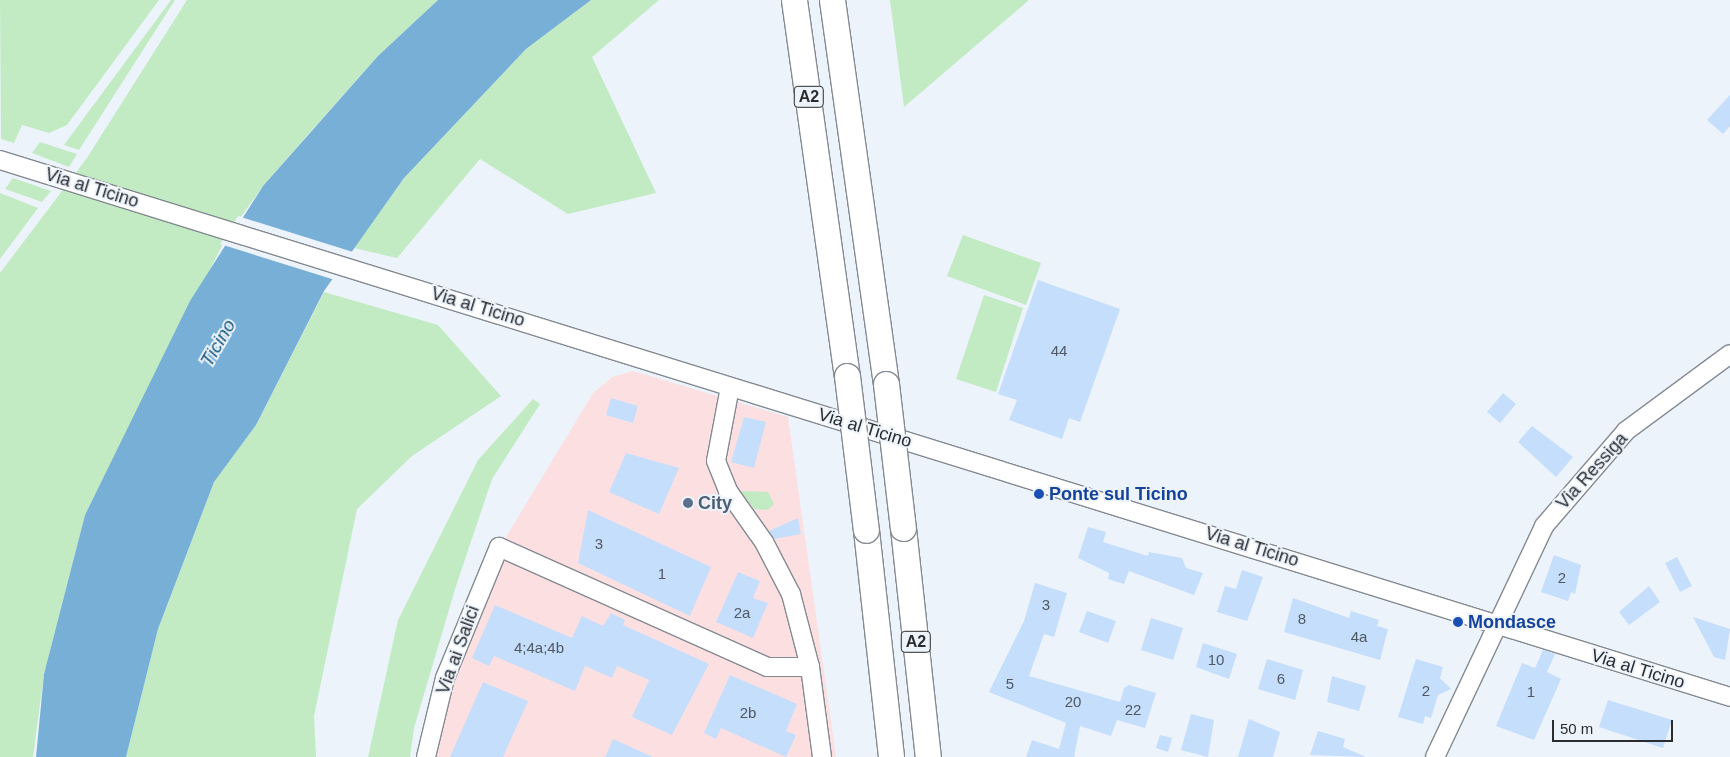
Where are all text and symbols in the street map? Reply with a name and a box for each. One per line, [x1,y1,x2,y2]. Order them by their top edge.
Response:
road number: A2 [793,84,825,110]
street label: Via al Ticino [42,163,142,213]
street label: Via al Ticino [428,282,528,332]
water label: Ticino [195,315,241,371]
house number: 44 [1051,342,1067,360]
street label: Via al Ticino [815,403,915,453]
street label: Via Ressiga [1552,428,1632,514]
place label: Ponte sul Ticino [1049,483,1188,505]
marker: Ponte sul Ticino [1033,488,1045,500]
place label: City [698,492,732,514]
marker: City [682,497,694,509]
street label: Via al Ticino [1202,522,1302,572]
house number: 3 [595,535,603,553]
house number: 1 [658,565,666,583]
house number: 2 [1558,569,1566,587]
house number: 3 [1042,596,1050,614]
street label: Via ai Salici [432,603,484,697]
house number: 2a [734,604,750,622]
house number: 8 [1298,610,1306,628]
place label: Mondasce [1468,611,1556,633]
marker: Mondasce [1452,616,1464,628]
road number: A2 [900,628,932,656]
house number: 4a [1351,628,1367,646]
house number: 4;4a;4b [514,639,564,657]
street label: Via al Ticino [1588,644,1688,694]
house number: 10 [1208,651,1224,669]
house number: 6 [1277,670,1285,688]
house number: 5 [1006,675,1014,693]
house number: 2 [1422,682,1430,700]
house number: 1 [1527,683,1535,701]
house number: 20 [1065,693,1081,711]
house number: 22 [1125,701,1141,719]
house number: 2b [740,704,756,722]
scale bar [1555,710,1676,742]
text: 50 m [1560,720,1593,737]

